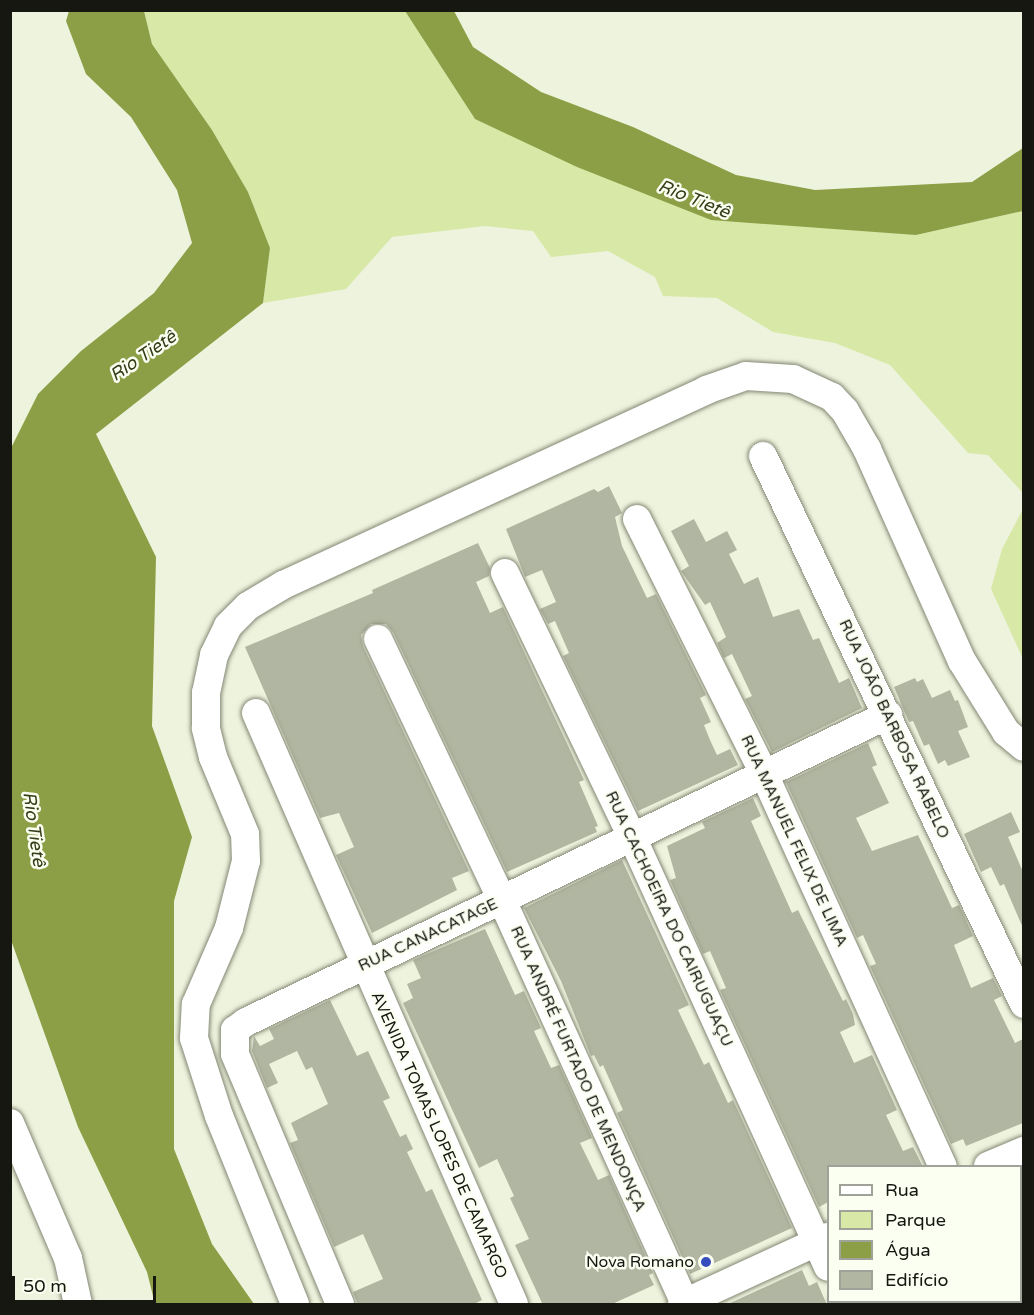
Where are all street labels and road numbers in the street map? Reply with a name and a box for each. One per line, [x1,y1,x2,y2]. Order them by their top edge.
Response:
street label: RUA JOÃO BARBOSA RABELO [835,616,953,842]
street label: RUA MANUEL FELIX DE LIMA [736,732,852,950]
street label: RUA CACHOEIRA DO CAIRUGUAÇU [601,788,737,1050]
street label: RUA CANACATAGE [355,894,501,976]
street label: RUA ANDRÉ FURTADO DE MENDONÇA [506,923,650,1215]
street label: AVENIDA TOMAS LOPES DE CAMARGO [367,989,511,1281]

